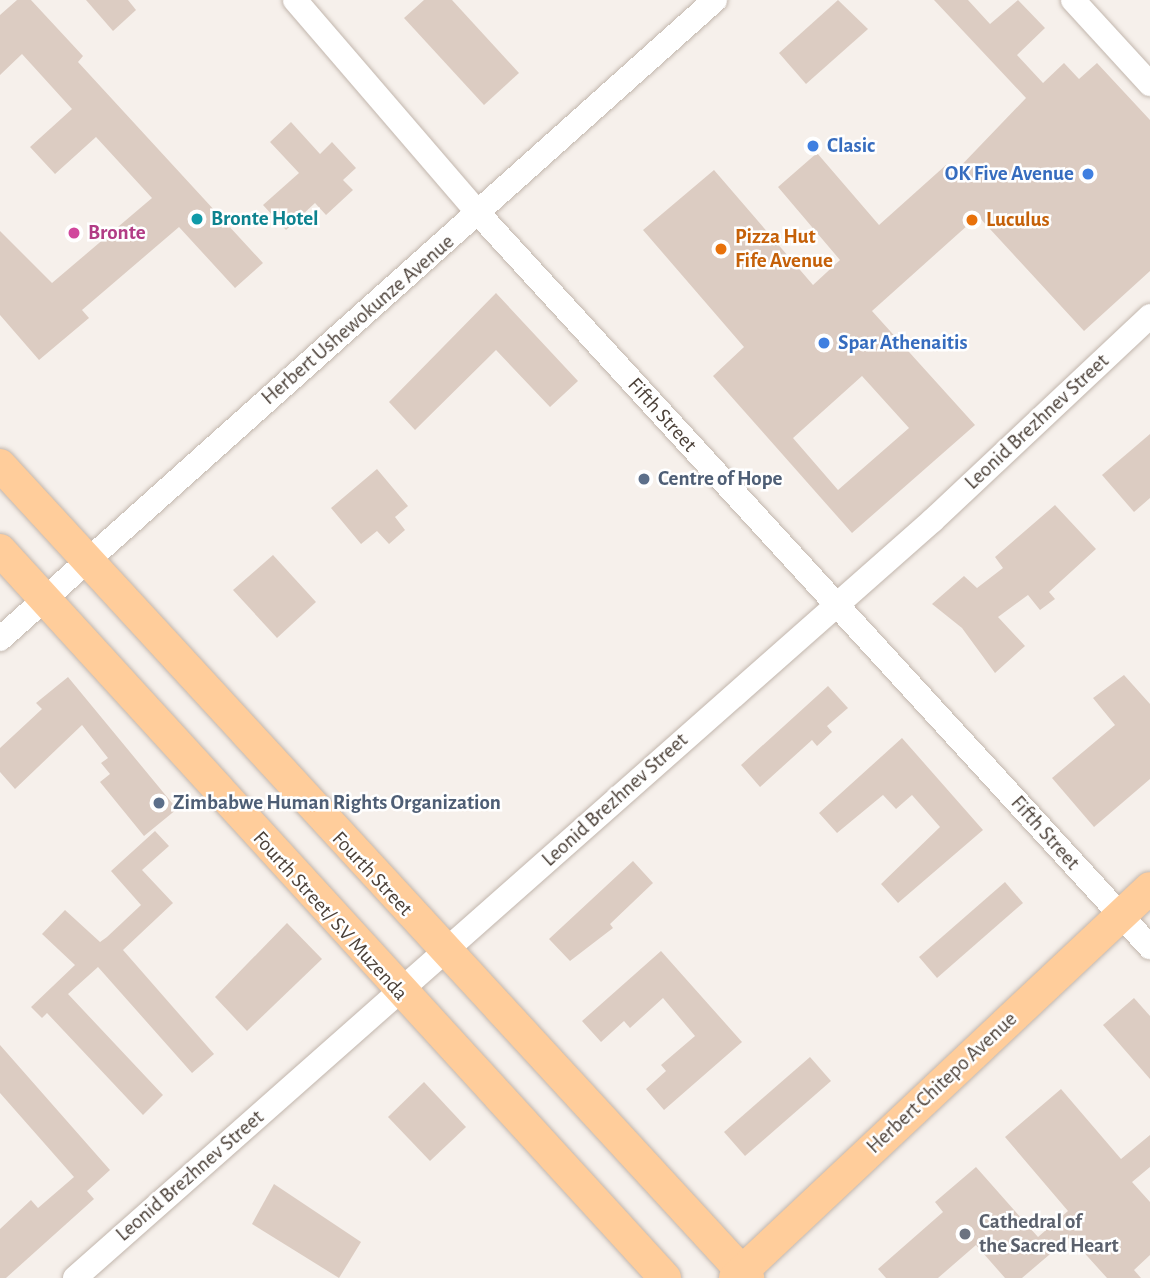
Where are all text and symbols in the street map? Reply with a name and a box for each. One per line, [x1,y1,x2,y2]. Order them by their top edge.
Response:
place label: Clasic [827,133,875,159]
marker: Clasic [805,138,821,154]
place label: OK Five Avenue [945,161,1074,187]
marker: OK Five Avenue [1080,166,1096,182]
place label: Bronte Hotel [211,206,319,232]
place label: Luculus [986,207,1050,233]
marker: Bronte Hotel [189,211,205,227]
marker: Luculus [964,212,980,228]
place label: Bronte [88,220,146,246]
place label: Pizza Hut Fife Avenue [735,224,833,274]
marker: Bronte [66,225,82,241]
street label: Herbert Ushewokunze Avenue [256,229,460,411]
marker: Pizza Hut Fife Avenue [713,241,729,257]
place label: Spar Athenaitis [838,330,968,356]
marker: Spar Athenaitis [816,335,832,351]
street label: Leonid Brezhnev Street [960,349,1114,495]
street label: Fifth Street [622,373,702,457]
place label: Centre of Hope [658,466,782,492]
marker: Centre of Hope [636,471,652,487]
street label: Leonid Brezhnev Street [537,728,693,872]
place label: Zimbabwe Human Rights Organization [173,790,501,816]
street label: Fifth Street [1005,791,1085,875]
marker: Zimbabwe Human Rights Organization [151,795,167,811]
street label: Fourth Street/ S.V Muzenda [247,826,413,1006]
street label: Fourth Street [326,826,418,922]
street label: Herbert Chitepo Avenue [862,1007,1022,1159]
street label: Leonid Brezhnev Street [111,1105,269,1247]
place label: Cathedral of the Sacred Heart [979,1209,1119,1259]
marker: Cathedral of the Sacred Heart [957,1226,973,1242]

